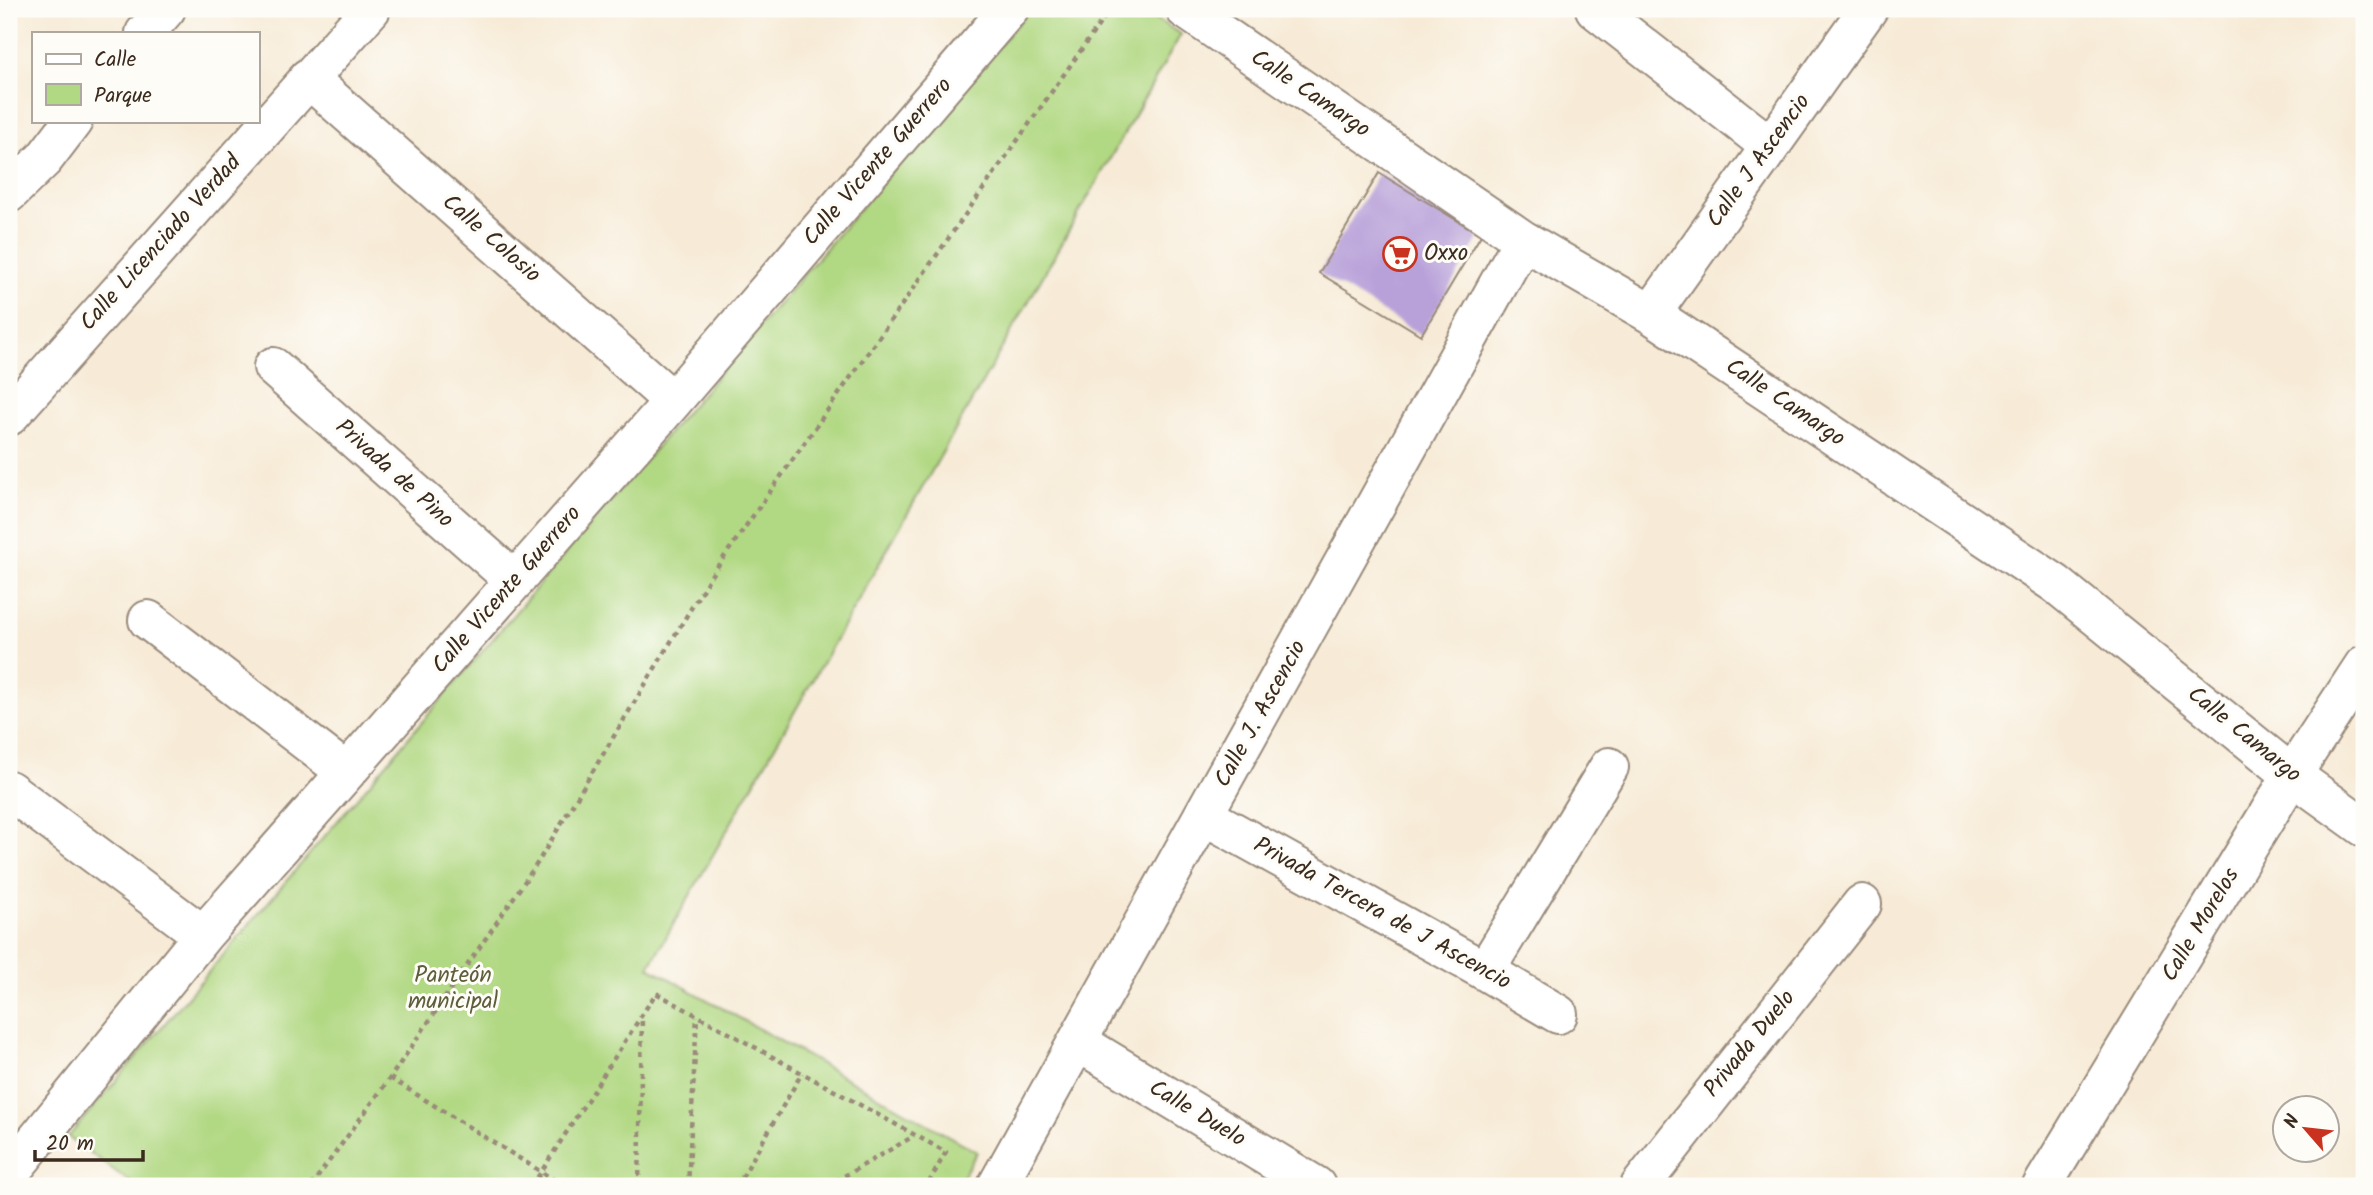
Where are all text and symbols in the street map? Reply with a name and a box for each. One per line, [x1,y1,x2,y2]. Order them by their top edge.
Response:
legend [32,32,259,122]
street label: Calle Camargo [1243,40,1377,148]
text: Calle [94,44,137,77]
street label: Calle Vicente Guerrero [794,70,962,254]
text: Parque [94,80,152,113]
street label: Calle J Ascencio [1698,86,1820,236]
street label: Calle Licenciado Verdad [71,146,251,340]
street label: Calle Colosio [433,186,549,292]
supermarket icon: Oxxo [1381,235,1419,273]
place label: Oxxo [1424,236,1468,272]
street label: Calle Camargo [1718,349,1852,457]
street label: Privada de Pino [326,411,462,537]
street label: Calle Vicente Guerrero [423,498,591,682]
street label: Calle J. Ascencio [1206,634,1316,794]
street label: Calle Camargo [2179,678,2309,792]
street label: Privada Tercera de J Ascencio [1247,828,1517,1000]
street label: Calle Morelos [2153,861,2249,989]
park label: Panteón municipal [408,958,498,1020]
street label: Privada Duelo [1695,982,1805,1106]
street label: Calle Duelo [1142,1071,1252,1157]
north arrow [2272,1094,2342,1164]
text: N [2277,1110,2309,1134]
scale bar [35,1118,144,1162]
text: 20 m [46,1128,94,1161]

